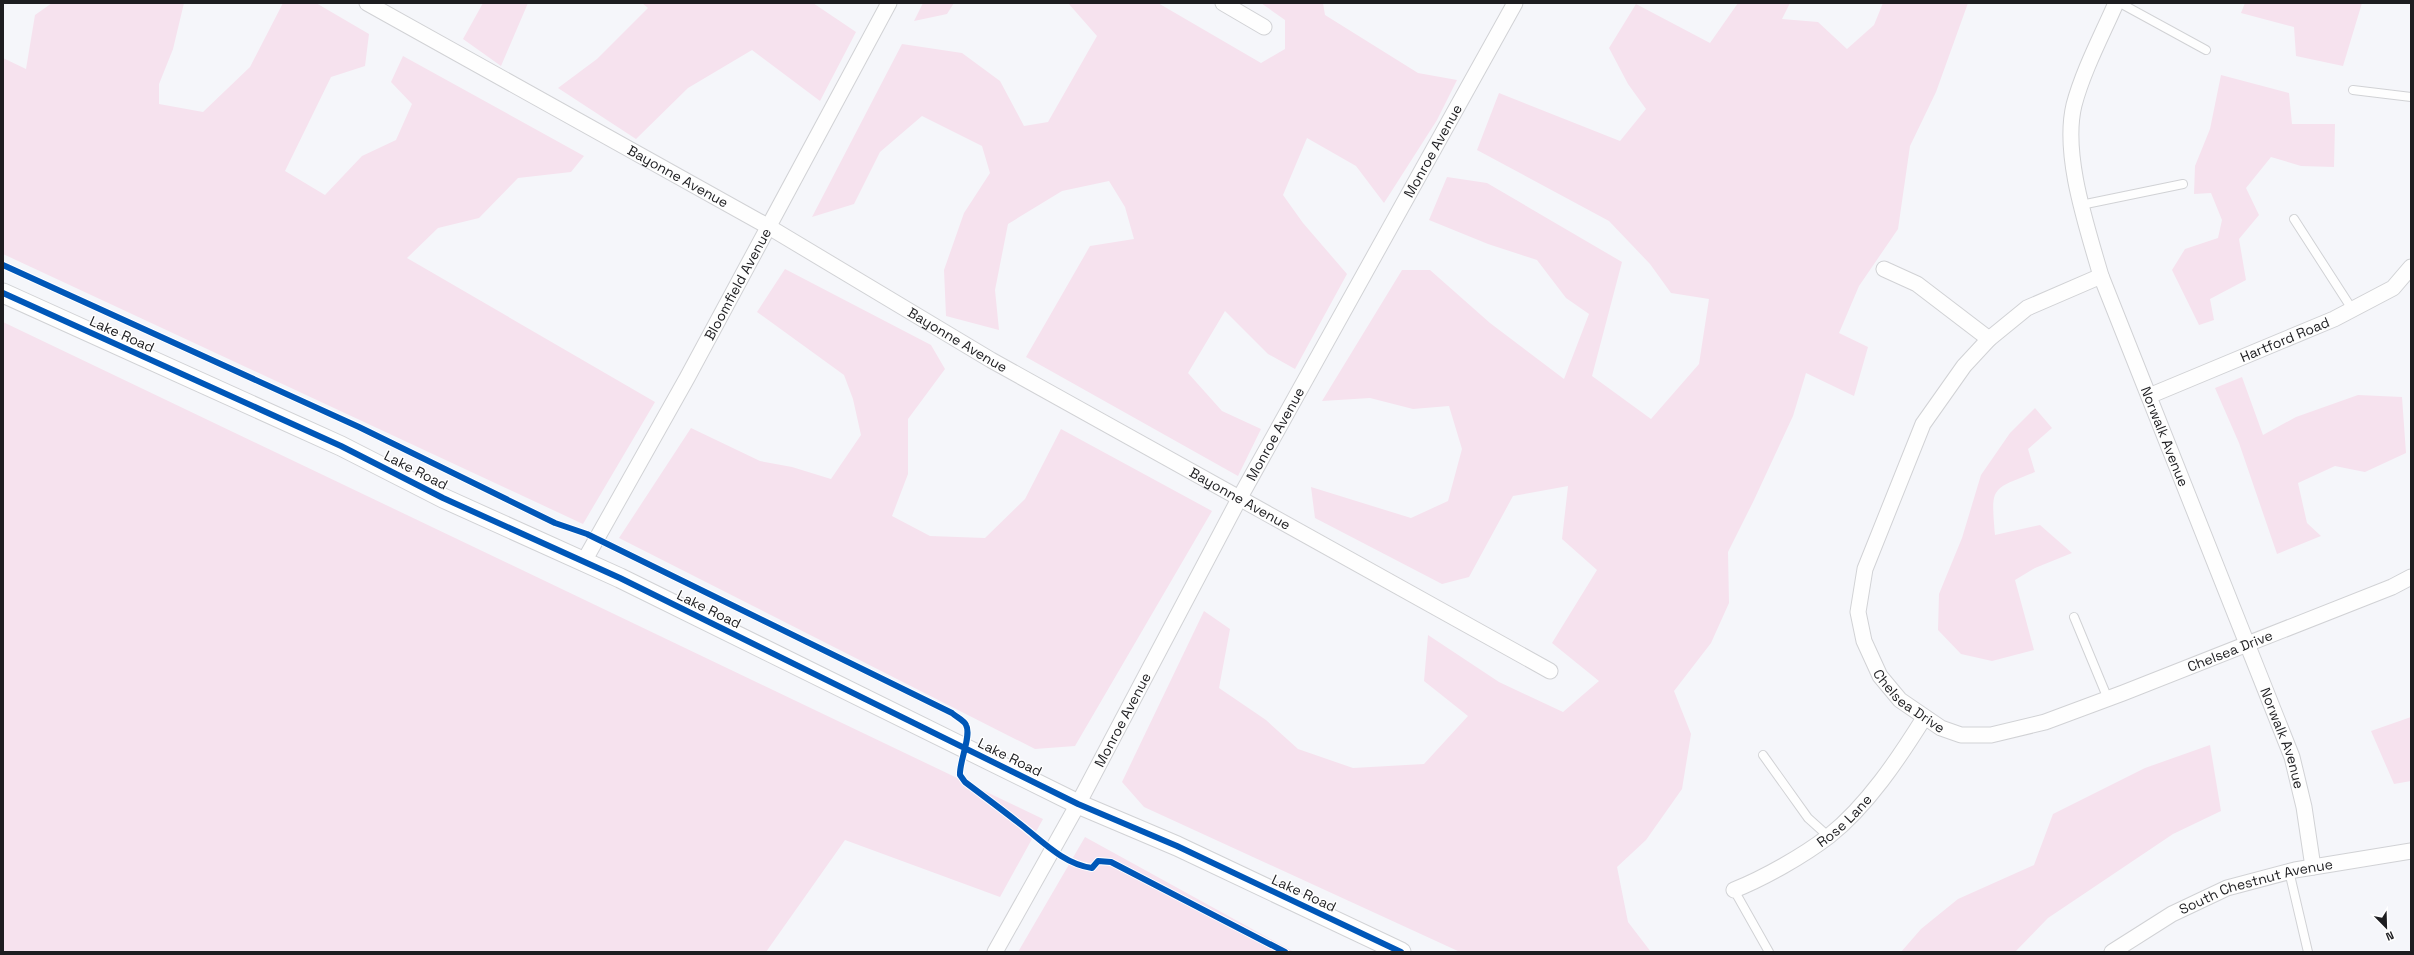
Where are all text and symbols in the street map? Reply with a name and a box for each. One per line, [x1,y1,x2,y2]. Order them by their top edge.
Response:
street label: Monroe Avenue [1400,101,1466,201]
street label: Bayonne Avenue [624,141,732,212]
street label: Bloomfield Avenue [700,225,775,343]
street label: Bayonne Avenue [905,303,1011,376]
street label: Lake Road [87,312,157,356]
street label: Hartford Road [2237,313,2332,366]
street label: Monroe Avenue [1242,384,1308,484]
street label: Norwalk Avenue [2137,384,2193,489]
street label: Lake Road [381,446,451,494]
street label: Bayonne Avenue [1186,463,1294,534]
street label: Lake Road [674,586,744,632]
street label: Chelsea Drive [2185,626,2275,676]
street label: Chelsea Drive [1869,666,1948,737]
street label: Monroe Avenue [1090,669,1155,770]
street label: Norwalk Avenue [2256,685,2308,791]
street label: Lake Road [975,734,1045,780]
street label: Rose Lane [1813,791,1876,851]
street label: South Chestnut Avenue [2176,855,2334,918]
street label: Lake Road [1269,870,1339,916]
north arrow [2366,907,2406,947]
text: N [2384,928,2396,944]

